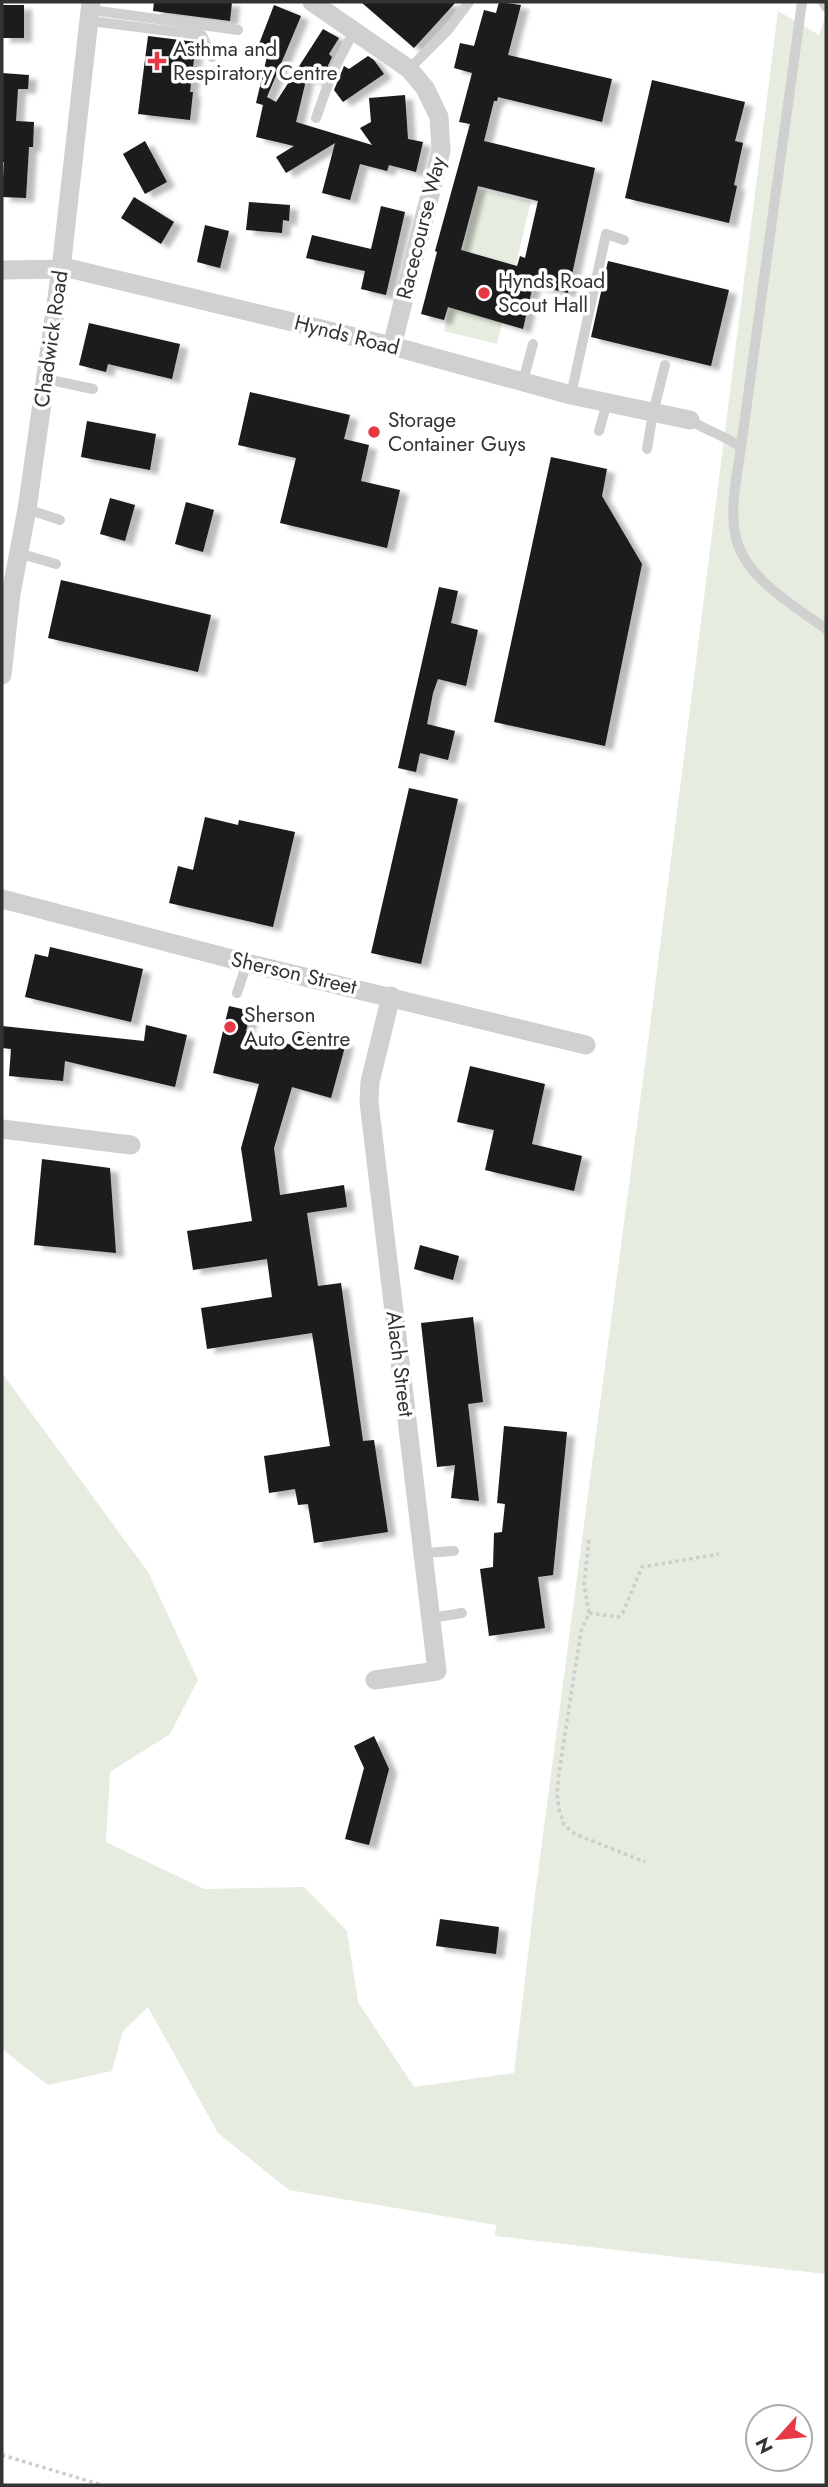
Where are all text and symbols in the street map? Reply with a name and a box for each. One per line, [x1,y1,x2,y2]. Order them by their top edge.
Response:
place label: Asthma and Respiratory Centre [173,34,338,88]
marker: Asthma and Respiratory Centre [147,51,167,71]
street label: Racecourse Way [389,153,453,302]
place label: Hynds Road Scout Hall [498,266,605,320]
street label: Chadwick Road [27,269,75,409]
marker: Hynds Road Scout Hall [476,285,492,301]
street label: Hynds Road [291,307,403,363]
place label: Storage Container Guys [388,405,526,459]
marker: Storage Container Guys [366,424,382,440]
street label: Sherson Street [228,944,360,1002]
place label: Sherson Auto Centre [244,1000,350,1054]
marker: Sherson Auto Centre [222,1019,238,1035]
street label: Alach Street [379,1309,421,1419]
north arrow [744,2403,814,2473]
text: N [749,2433,780,2458]

